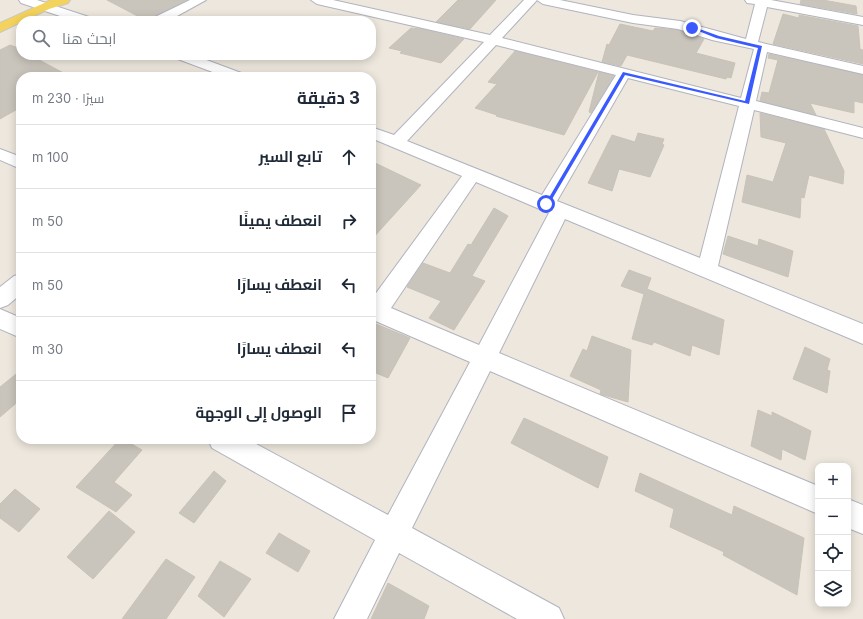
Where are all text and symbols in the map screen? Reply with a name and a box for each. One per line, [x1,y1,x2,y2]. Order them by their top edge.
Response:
search box [16,16,376,60]
route end [683,19,701,37]
icon: search [30,27,52,49]
text: ابحث هنا [62,29,116,48]
text: 3 دقيقة [297,88,360,108]
text: سيرًا · 230 m [32,90,104,106]
icon: ahead [338,146,360,168]
text: تابع السير [259,147,322,166]
text: 100 m [32,149,69,165]
route start [537,195,555,213]
icon: right [338,210,360,232]
text: انعطف يمينًا [238,211,322,230]
text: 50 m [32,213,63,229]
icon: left [338,274,360,296]
text: انعطف يسارًا [237,275,322,294]
text: 50 m [32,277,63,293]
icon: left [338,338,360,360]
text: انعطف يسارًا [237,339,322,358]
text: 30 m [32,341,63,357]
icon: arrive [338,402,360,424]
text: الوصول إلى الوجهة [195,403,322,422]
map controls [815,463,851,607]
button: + [815,463,851,499]
button: − [815,499,851,535]
button: locate [815,535,851,571]
button: layers [815,571,851,607]

